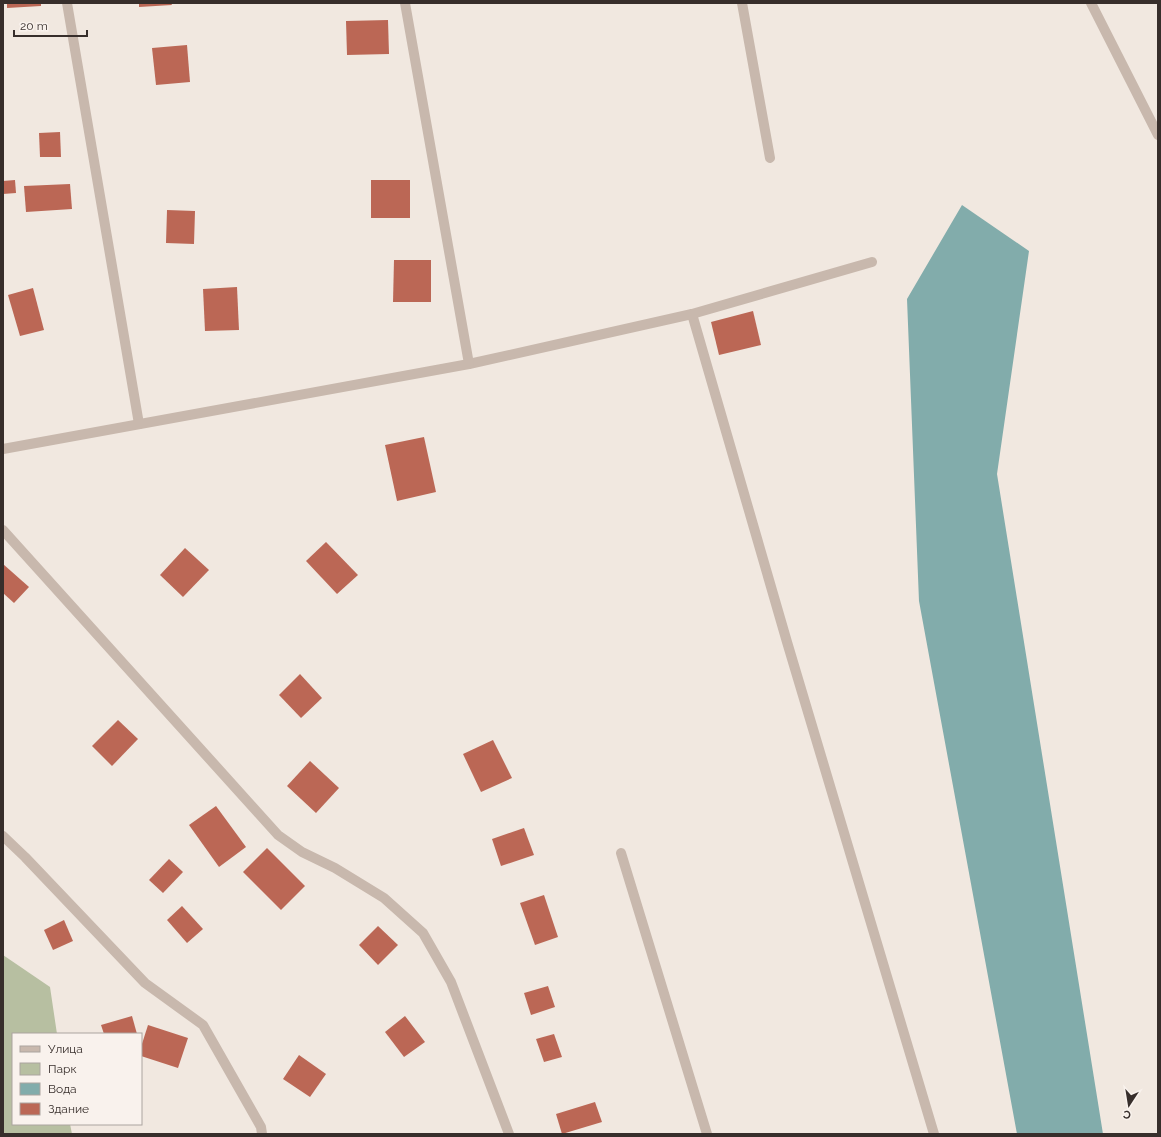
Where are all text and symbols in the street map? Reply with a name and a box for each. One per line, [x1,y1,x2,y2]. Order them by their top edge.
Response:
scale bar [14,12,87,38]
text: 20 m [20,19,48,33]
legend [12,1033,142,1125]
text: Улица [48,1042,83,1056]
text: Парк [48,1062,77,1076]
text: Вода [48,1082,77,1096]
north arrow [1109,1085,1149,1125]
text: Здание [48,1102,89,1116]
text: С [1122,1107,1132,1121]

